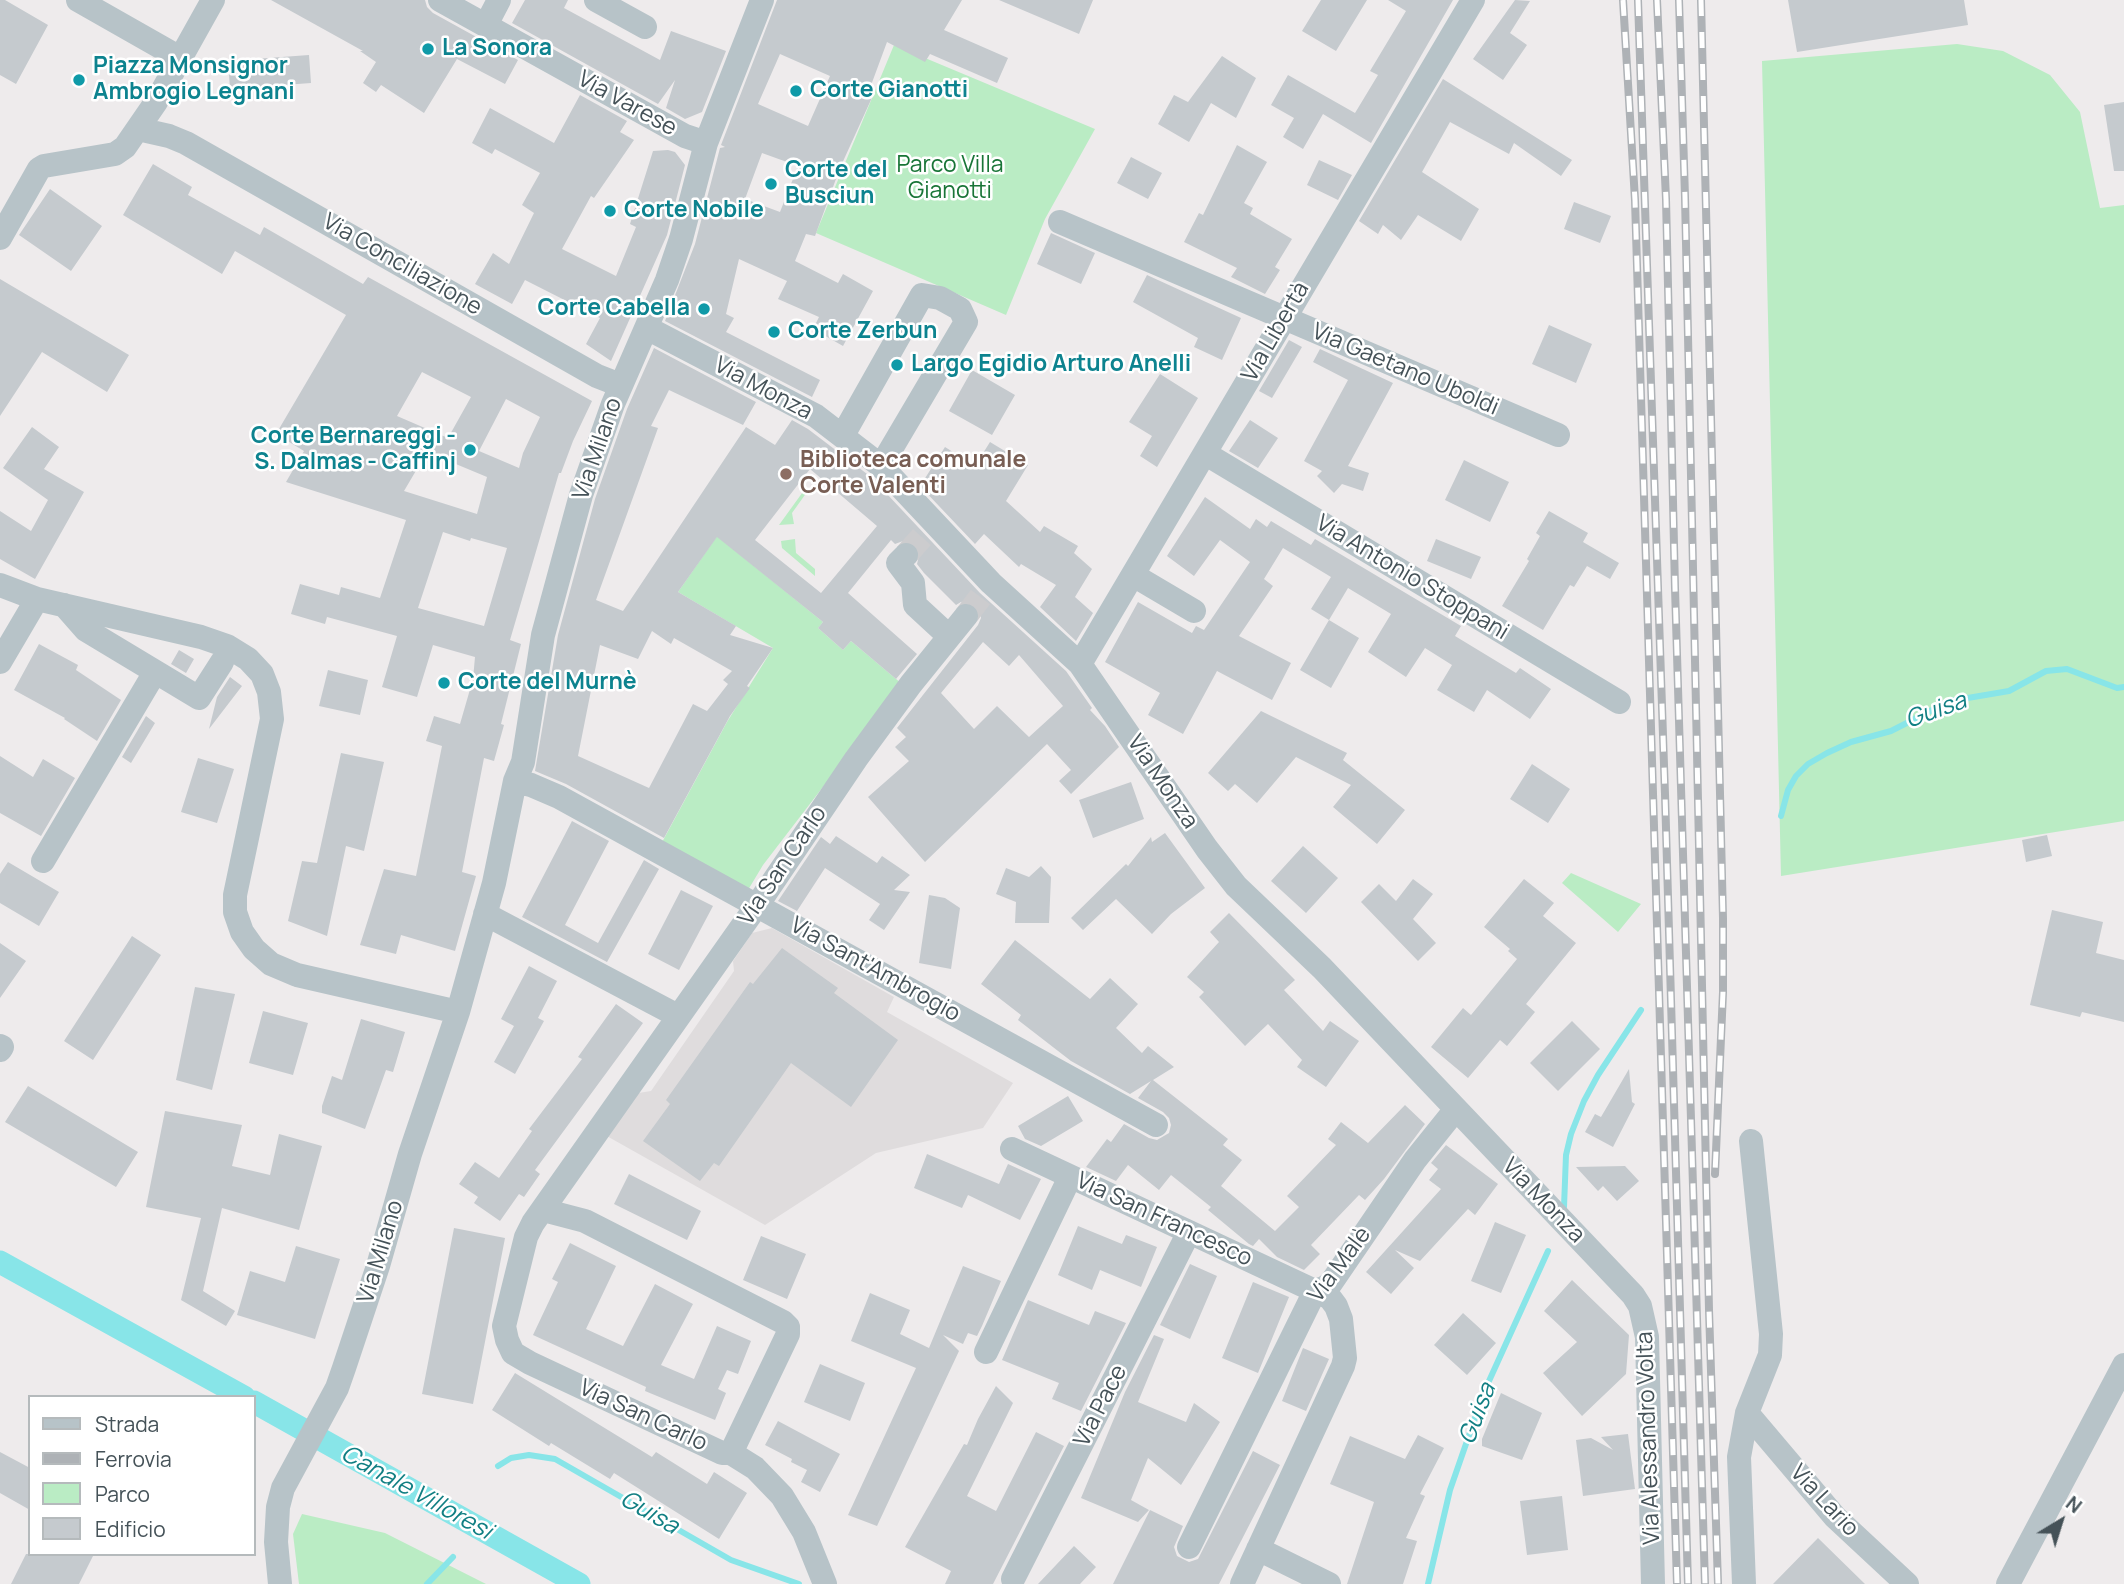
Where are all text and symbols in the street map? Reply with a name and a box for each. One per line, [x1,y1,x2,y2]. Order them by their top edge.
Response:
place label: La Sonora [442,35,552,63]
marker: La Sonora [420,41,436,57]
place label: Piazza Monsignor Ambrogio Legnani [93,53,295,107]
street label: Via Varese [573,66,681,142]
marker: Piazza Monsignor Ambrogio Legnani [71,72,87,88]
place label: Corte Gianotti [810,77,968,105]
marker: Corte Gianotti [788,83,804,99]
park label: Parco Villa Gianotti [896,152,1004,206]
place label: Corte del Busciun [785,157,888,211]
marker: Corte del Busciun [763,176,779,192]
place label: Corte Nobile [624,197,764,225]
marker: Corte Nobile [602,203,618,219]
street label: Via Conciliazione [317,208,487,322]
street label: Via Libertà [1236,277,1316,387]
place label: Corte Cabella [537,295,690,323]
marker: Corte Cabella [696,301,712,317]
place label: Corte Zerbun [788,318,937,346]
street label: Via Gaetano Uboldi [1308,318,1502,422]
marker: Corte Zerbun [766,324,782,340]
place label: Largo Egidio Arturo Anelli [911,351,1191,379]
street label: Via Monza [709,352,817,426]
marker: Largo Egidio Arturo Anelli [889,357,905,373]
street label: Via Milano [568,394,628,504]
place label: Corte Bernareggi - S. Dalmas - Caffinj [251,423,456,477]
marker: Corte Bernareggi - S. Dalmas - Caffinj [462,442,478,458]
place label: Biblioteca comunale Corte Valenti [800,447,1026,501]
marker: Biblioteca comunale Corte Valenti [778,466,794,482]
street label: Via Antonio Stoppani [1311,510,1513,646]
place label: Corte del Murnè [458,669,637,697]
marker: Corte del Murnè [436,675,452,691]
water label: Guisa [1902,687,1970,735]
street label: Via Monza [1121,730,1203,834]
street label: Via San Carlo [733,801,833,931]
street label: Via Sant'Ambrogio [785,912,965,1028]
street label: Via Monza [1496,1153,1590,1249]
street label: Via San Francesco [1072,1167,1256,1273]
street label: Via Milano [352,1197,410,1307]
street label: Via Malè [1303,1222,1377,1308]
street label: Via Alessandro Volta [1631,1331,1667,1545]
street label: Via Pace [1069,1360,1133,1452]
street label: Via San Carlo [575,1374,711,1458]
water label: Guisa [1453,1380,1503,1448]
legend [28,1395,256,1556]
text: Strada [95,1410,159,1438]
water label: Canale Villoresi [335,1440,497,1546]
text: Ferrovia [95,1445,172,1473]
street label: Via Lario [1784,1459,1864,1543]
text: Parco [95,1480,150,1508]
water label: Guisa [615,1485,683,1541]
north arrow [2026,1486,2096,1556]
text: N [2061,1490,2087,1519]
text: Edificio [95,1515,166,1543]

